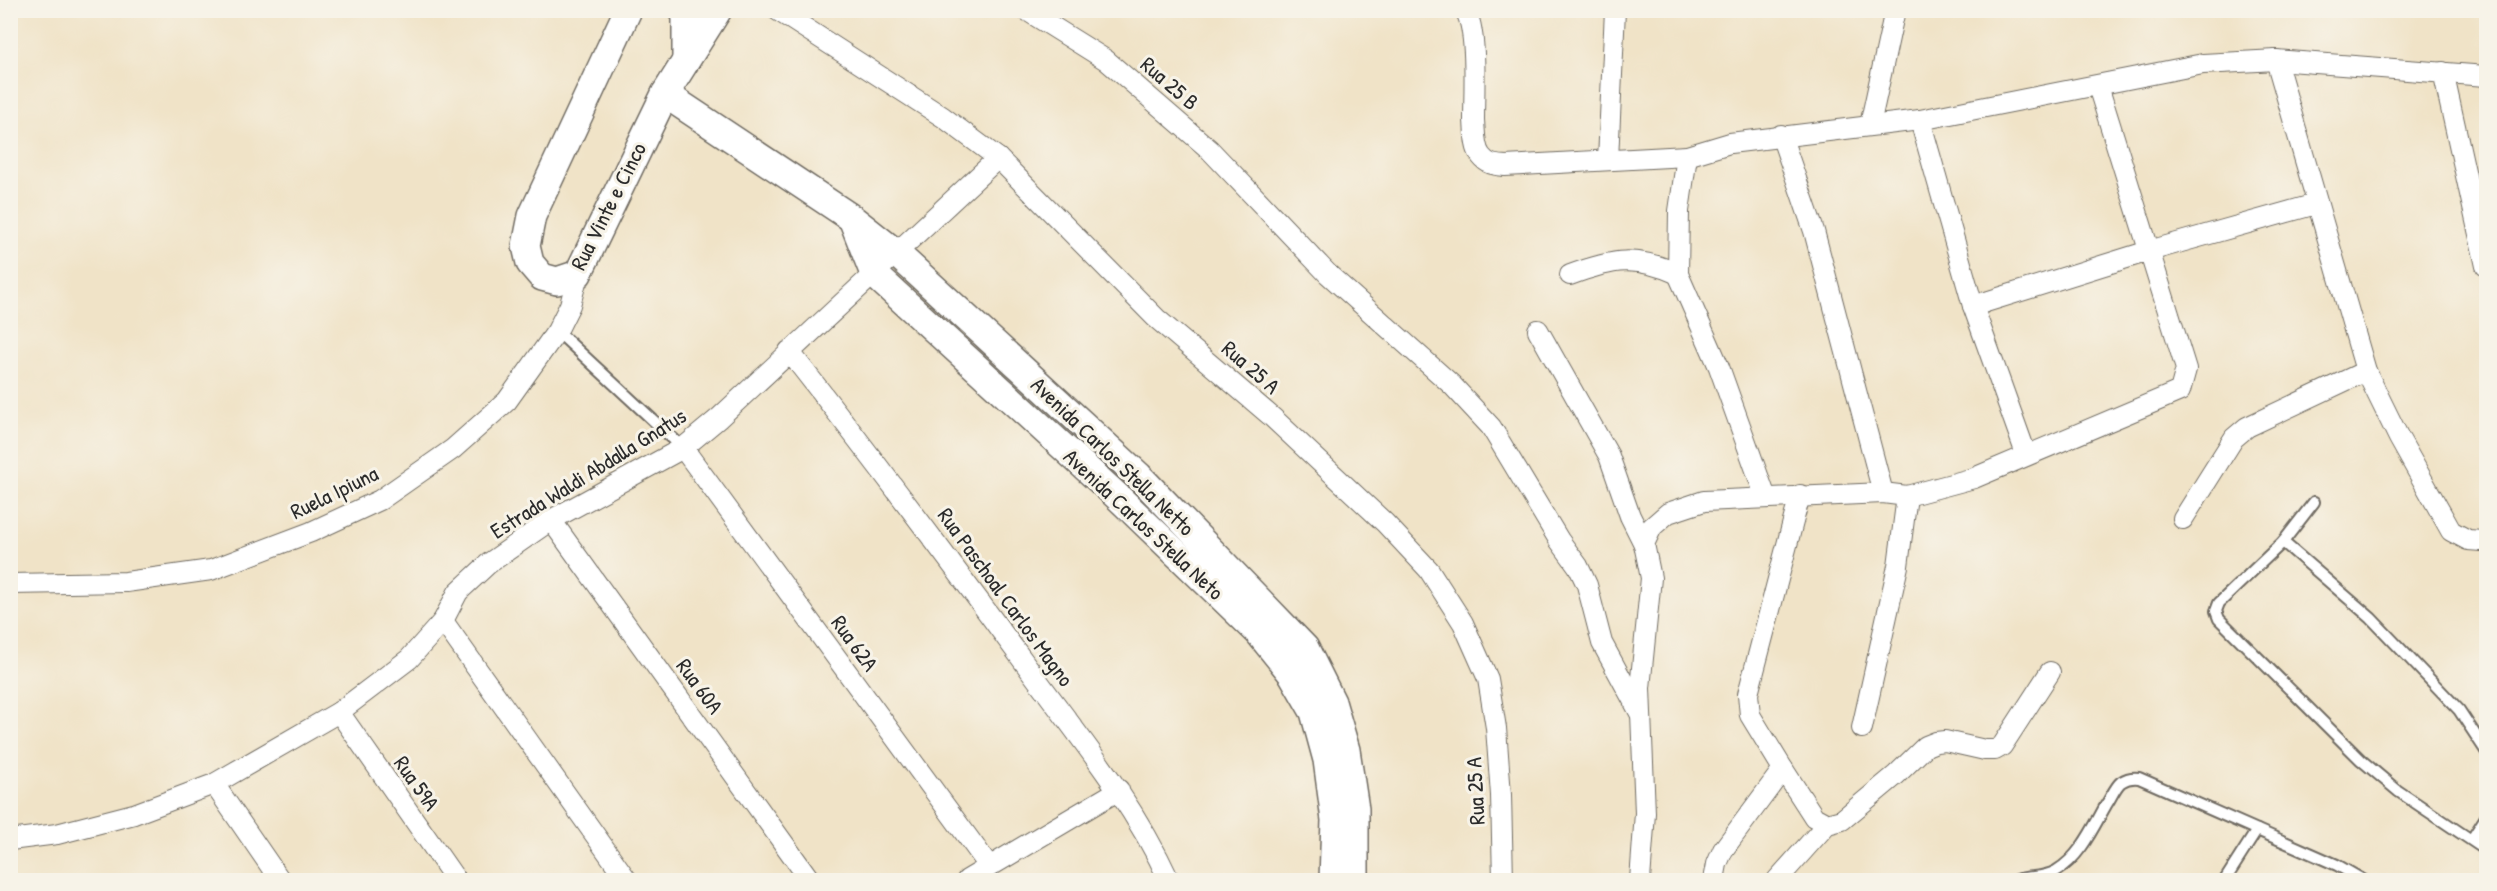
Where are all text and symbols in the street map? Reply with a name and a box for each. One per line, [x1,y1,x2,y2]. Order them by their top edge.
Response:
street label: Rua 25 B [1134,49,1206,117]
street label: Rua Vinte e Cinco [563,137,653,275]
street label: Rua 25 A [1216,333,1287,401]
street label: Avenida Carlos Stella Netto [1025,370,1202,542]
street label: Estrada Waldi Abdalla Gnatus [484,400,692,546]
street label: Avenida Carlos Stella Neto [1057,442,1231,606]
street label: Ruela Ipiuna [285,458,383,526]
street label: Rua Paschoal Carlos Magno [931,502,1081,693]
street label: Rua 62A [825,609,886,677]
street label: Rua 60A [670,652,730,720]
street label: Rua 59A [387,750,447,817]
street label: Rua 25 A [1458,756,1492,826]

